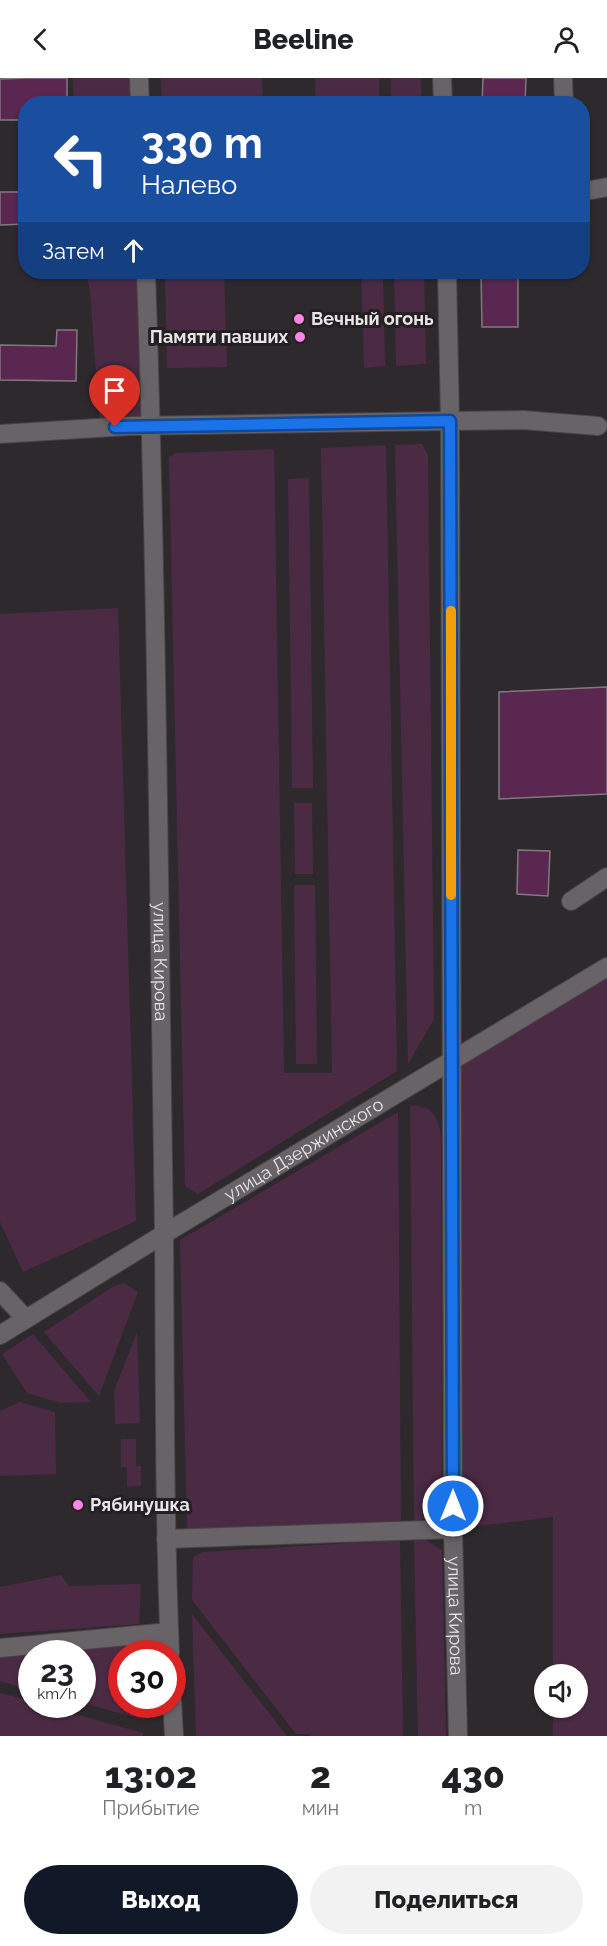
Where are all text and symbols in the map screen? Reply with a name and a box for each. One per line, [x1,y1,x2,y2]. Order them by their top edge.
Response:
icon: back [24,23,57,56]
icon: person [550,23,583,56]
text: Beeline [253,24,354,55]
text: 330 m [141,119,263,168]
icon: left [42,120,120,198]
text: Налево [141,169,237,200]
icon: ahead [117,234,150,267]
text: Затем [42,238,105,264]
place label: Вечный огонь [311,308,434,329]
marker: Вечный огонь [292,312,306,326]
place label: Памяти павших [150,326,288,347]
marker: Памяти павших [293,330,307,344]
pin [89,365,140,427]
icon: arrive [98,374,131,407]
street label: улица Кирова [149,902,172,1021]
street label: улица Дзержинского [220,1093,387,1205]
position arrow [421,1474,485,1538]
place label: Рябинушка [90,1494,190,1515]
marker: Рябинушка [71,1498,85,1512]
street label: улица Кирова [444,1556,468,1676]
speed limit sign: 30 [108,1640,186,1718]
text: 23 [40,1654,74,1689]
map controls [534,1664,588,1718]
button: sound [534,1664,588,1718]
text: km/h [37,1685,77,1703]
text: 13:02 [105,1754,197,1796]
text: 2 [310,1754,331,1796]
text: 430 [441,1754,505,1796]
text: Прибытие [102,1796,200,1820]
text: мин [302,1796,339,1820]
text: m [464,1796,482,1820]
button: Выход [24,1865,298,1934]
button: Поделиться [310,1865,583,1934]

